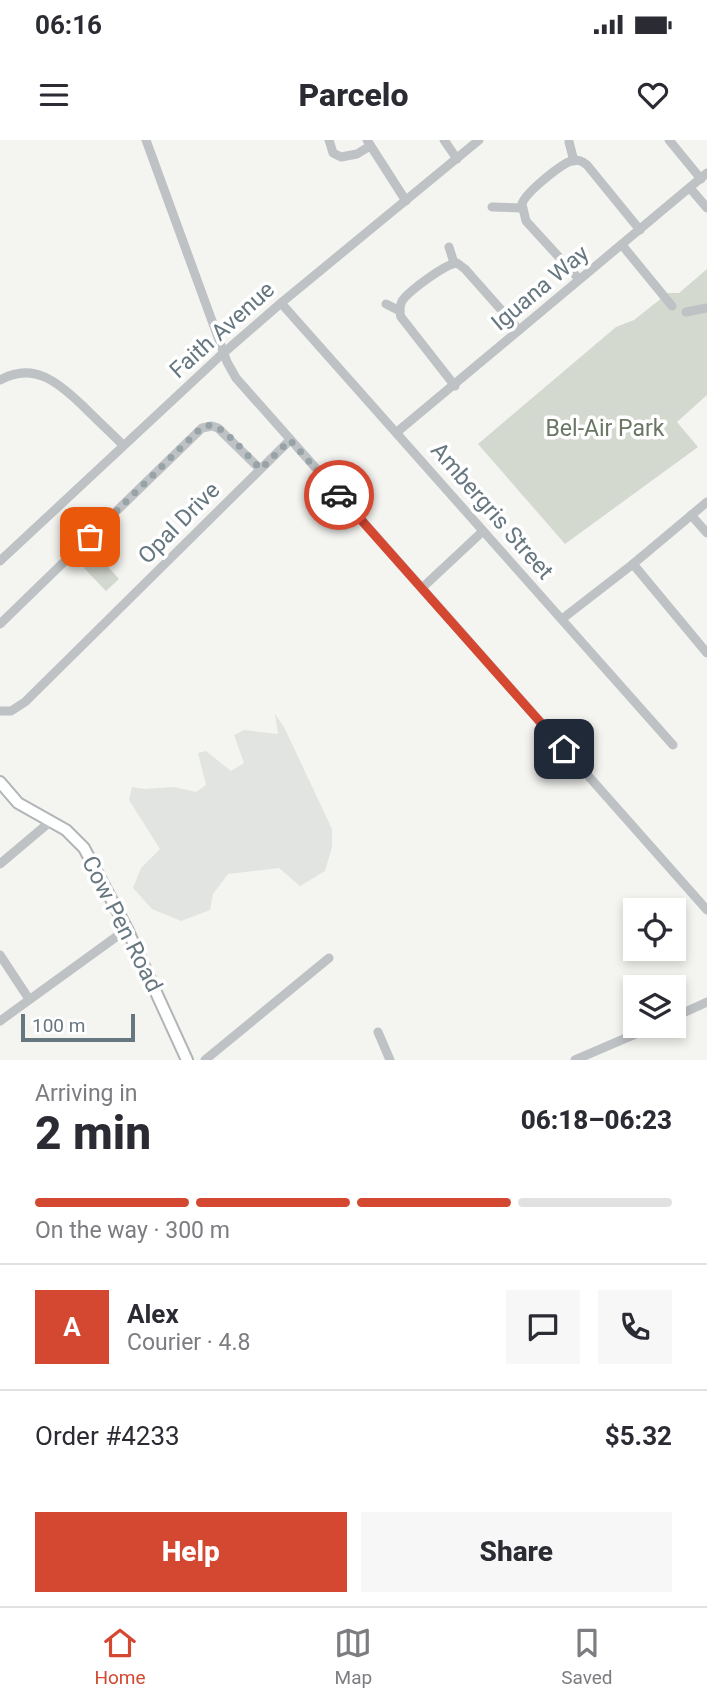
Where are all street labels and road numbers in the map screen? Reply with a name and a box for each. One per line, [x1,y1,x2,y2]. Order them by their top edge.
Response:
street label: Iguana Way [486,239,594,336]
street label: Faith Avenue [164,276,280,384]
street label: Ambergris Street [425,437,559,585]
street label: Opal Drive [133,477,225,569]
street label: Cow Pen Road [76,852,168,996]

